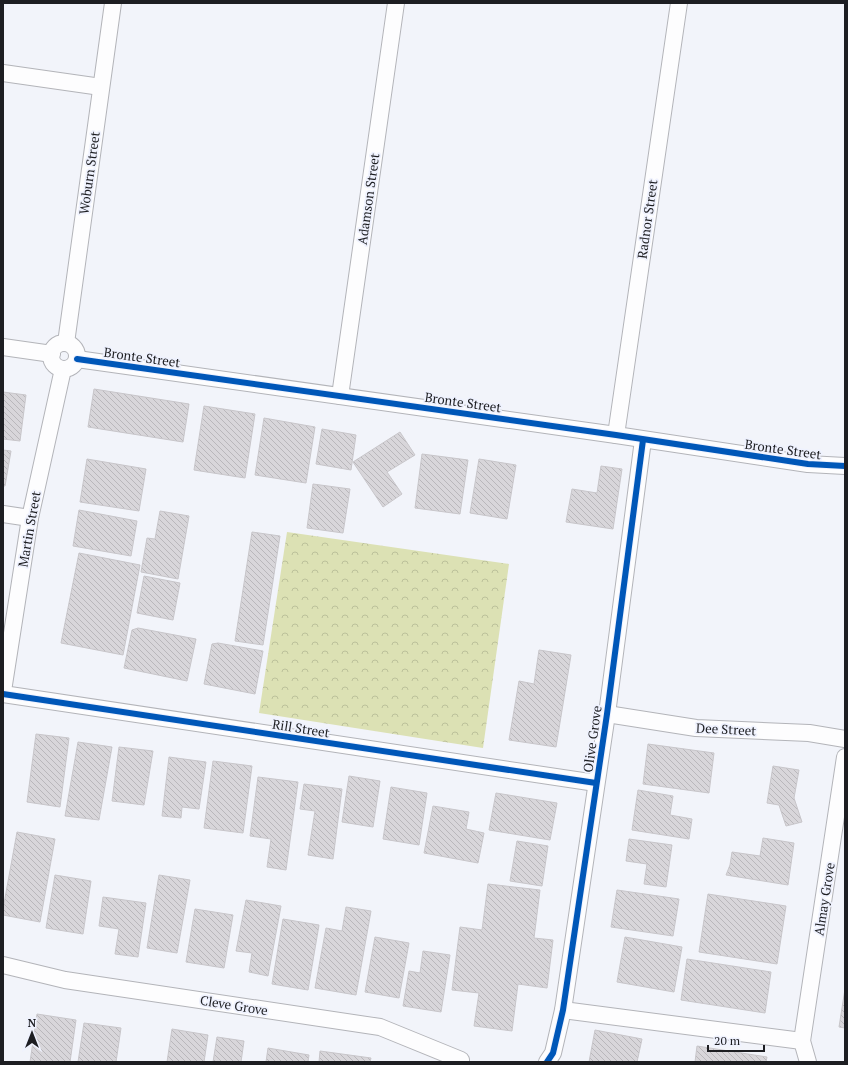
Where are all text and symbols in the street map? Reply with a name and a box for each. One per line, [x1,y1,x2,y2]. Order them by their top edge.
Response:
street label: Woburn Street [74,130,104,216]
street label: Adamson Street [353,152,383,246]
street label: Radnor Street [633,178,661,260]
street label: Bronte Street [103,343,182,371]
street label: Bronte Street [424,388,503,416]
street label: Bronte Street [744,435,823,463]
street label: Martin Street [13,489,45,569]
street label: Olive Grove [578,704,606,774]
street label: Rill Street [271,715,331,741]
street label: Dee Street [695,718,757,740]
street label: Almay Grove [809,861,839,937]
street label: Cleve Grove [199,991,269,1019]
north arrow [12,1013,52,1053]
text: N [28,1016,37,1030]
scale bar [708,1027,764,1053]
text: 20 m [714,1033,741,1048]

